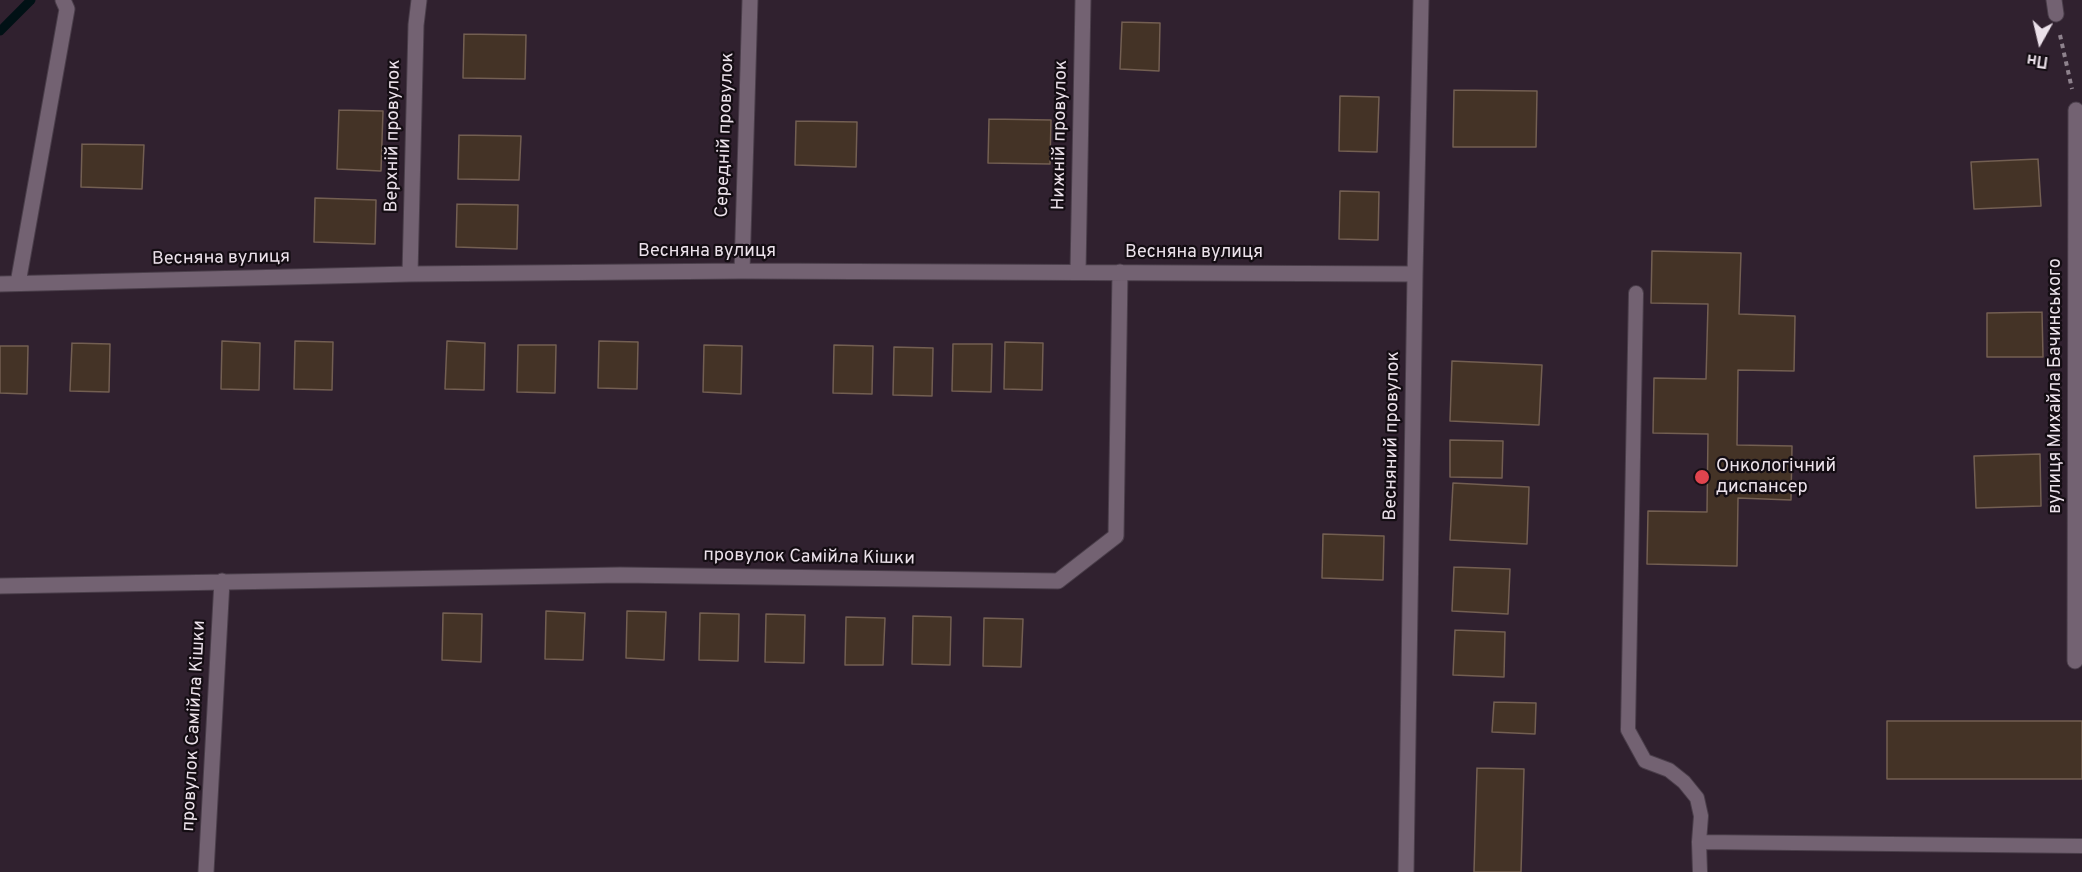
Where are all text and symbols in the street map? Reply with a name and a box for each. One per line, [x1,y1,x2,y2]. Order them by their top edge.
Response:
north arrow [2010,12,2070,72]
text: Пн [2025,48,2050,71]
street label: Середній провулок [712,52,740,218]
street label: Верхній провулок [382,59,406,213]
street label: Нижній провулок [1049,60,1073,210]
street label: Весняна вулиця [638,241,776,263]
street label: Весняна вулиця [1125,242,1263,264]
street label: Весняна вулиця [152,247,290,271]
street label: вулиця Михайла Бачинського [2045,258,2067,514]
street label: Весняний провулок [1381,351,1405,521]
place label: Онкологічний диспансер [1716,456,1836,498]
marker: Онкологічний диспансер [1693,468,1711,486]
street label: провулок Самійла Кішки [703,545,915,571]
street label: провулок Самійла Кішки [179,620,211,832]

